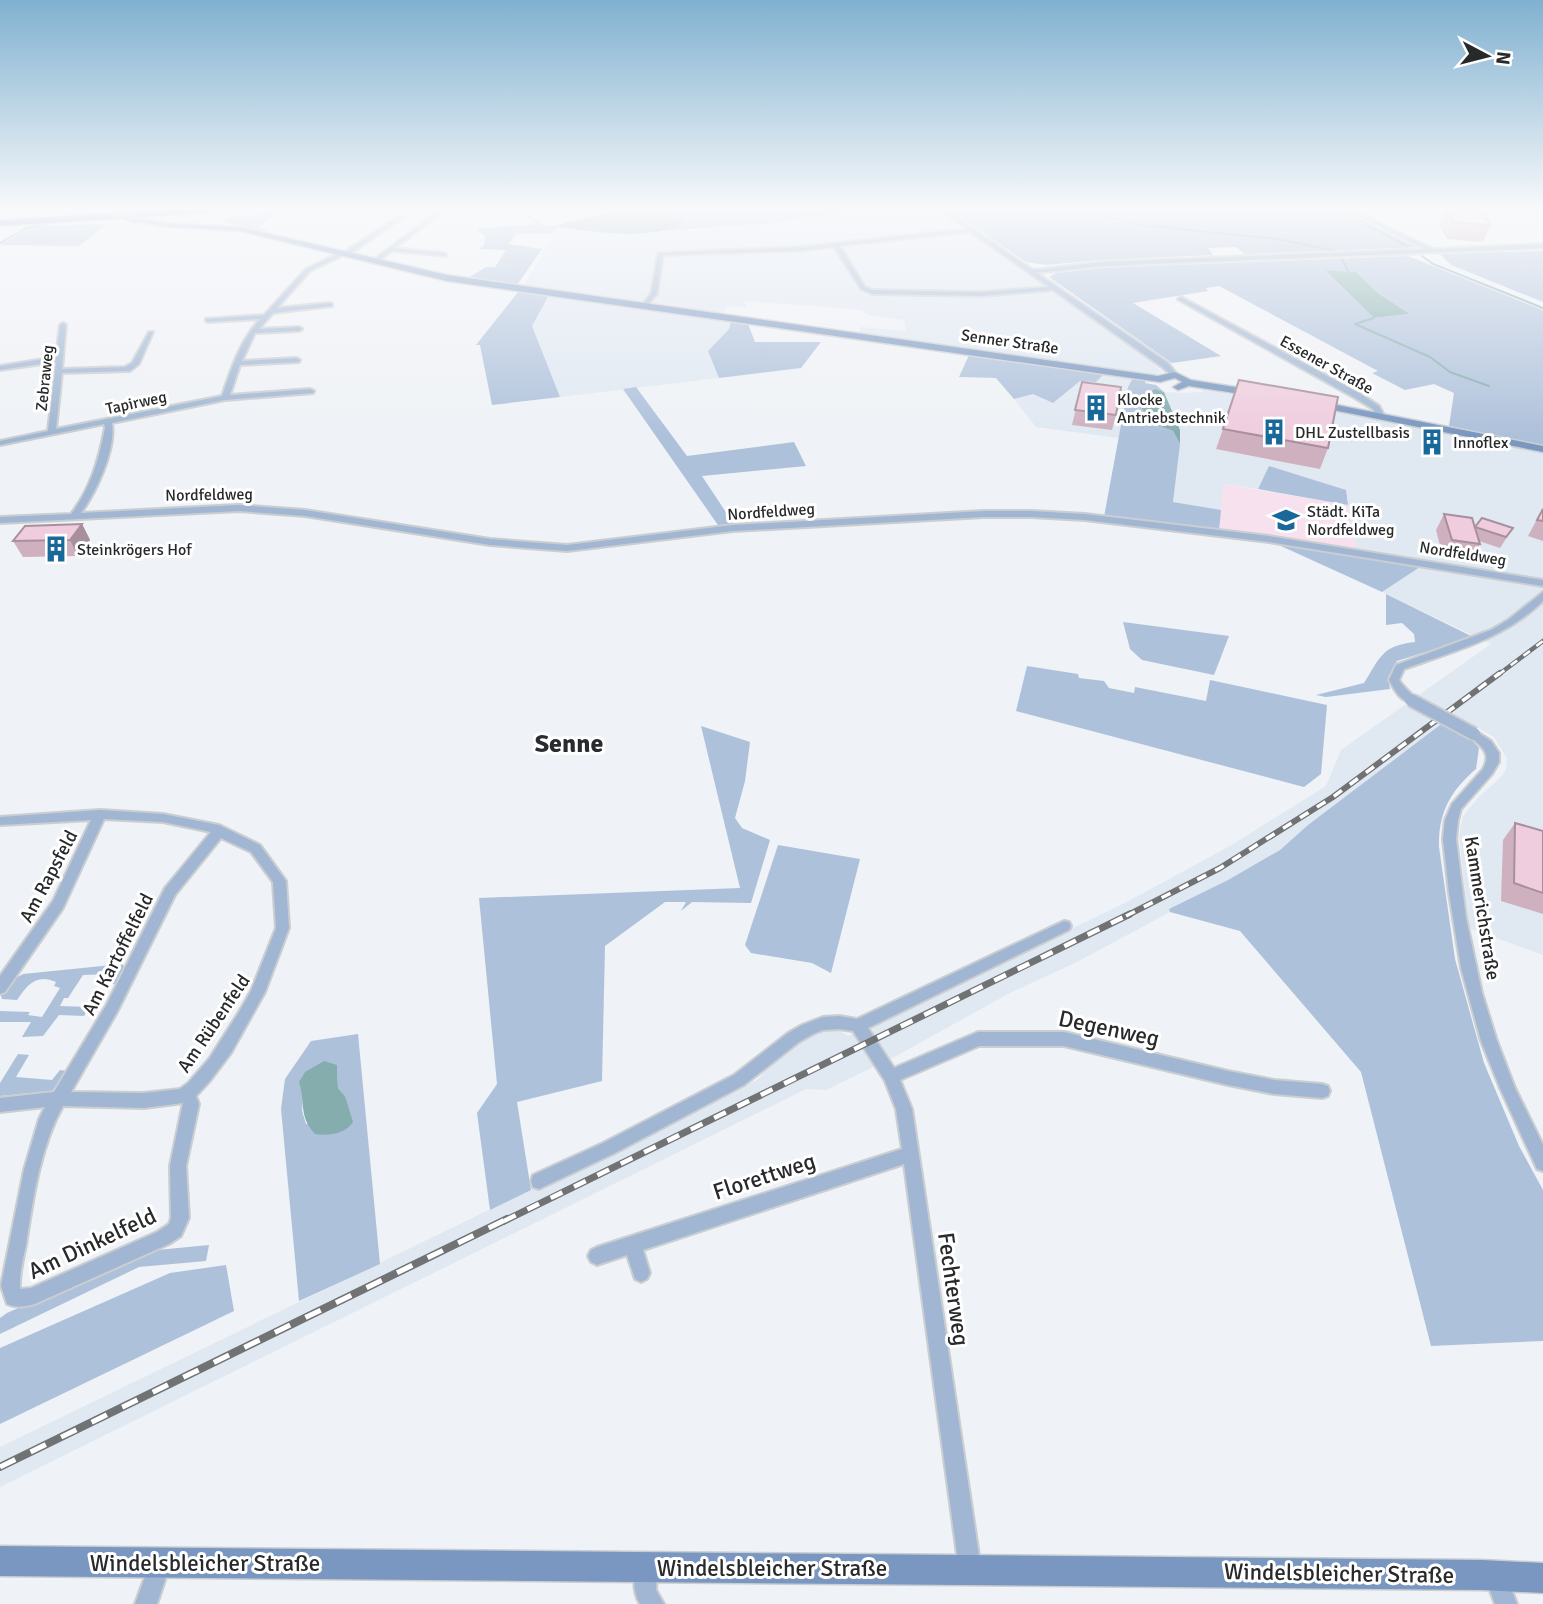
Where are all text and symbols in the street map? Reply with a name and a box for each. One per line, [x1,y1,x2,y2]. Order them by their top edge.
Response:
north arrow [1452,21,1522,91]
text: N [1490,50,1516,66]
street label: Senner Straße [960,325,1060,359]
street label: Essener Straße [1276,331,1377,399]
street label: Zebraweg [32,344,58,412]
street label: Tapirweg [104,387,168,419]
place label: Klocke Antriebstechnik [1117,390,1226,428]
building icon: Klocke Antriebstechnik [1081,393,1111,423]
building icon: DHL Zustellbasis [1259,417,1289,447]
place label: DHL Zustellbasis [1295,423,1410,443]
building icon: Innoflex [1417,427,1447,457]
place label: Innoflex [1453,433,1509,453]
street label: Nordfeldweg [165,484,253,506]
street label: Nordfeldweg [727,499,815,525]
place label: Städt. KiTa Nordfeldweg [1307,502,1395,540]
school or university icon: Städt. KiTa Nordfeldweg [1271,505,1301,535]
building icon: Steinkrögers Hof [41,534,71,564]
street label: Nordfeldweg [1418,537,1508,571]
place label: Steinkrögers Hof [77,540,192,560]
district label: Senne [535,728,603,760]
street label: Am Rapsfeld [14,826,83,927]
street label: Kammerichstraße [1459,834,1505,982]
street label: Am Kartoffelfeld [77,889,159,1019]
street label: Am Rübenfeld [172,970,256,1077]
street label: Degenweg [1056,1004,1162,1053]
street label: Florettweg [709,1146,819,1207]
street label: Am Dinkelfeld [23,1201,161,1286]
street label: Fechterweg [931,1230,976,1348]
street label: Windelsbleicher Straße [90,1549,320,1578]
street label: Windelsbleicher Straße [657,1554,887,1583]
street label: Windelsbleicher Straße [1224,1557,1454,1590]

